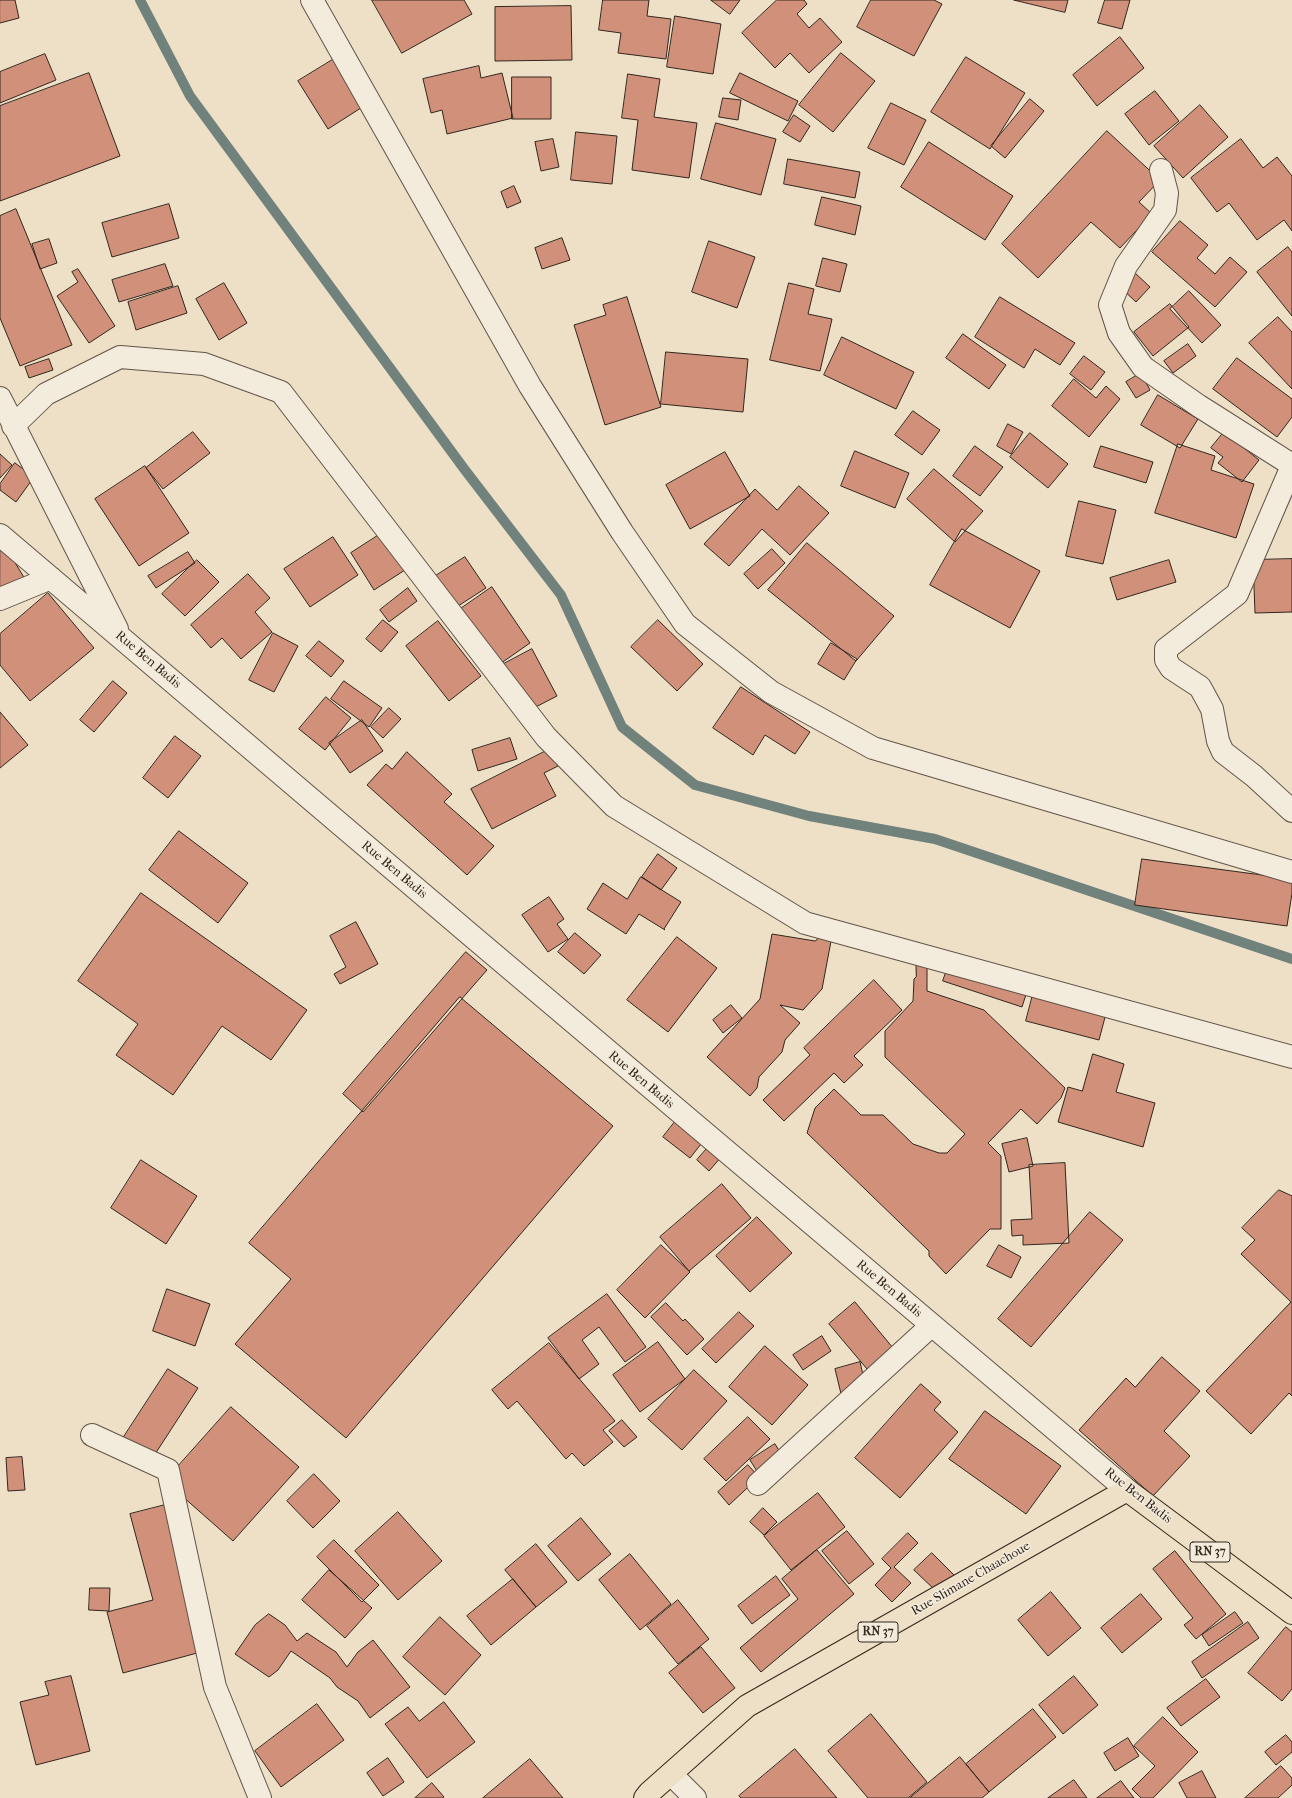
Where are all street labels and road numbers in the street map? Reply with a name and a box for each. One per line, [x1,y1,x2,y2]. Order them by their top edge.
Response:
street label: Rue Ben Badis [112,628,184,692]
street label: Rue Ben Badis [358,838,430,902]
street label: Rue Ben Badis [605,1048,677,1112]
street label: Rue Ben Badis [853,1257,925,1321]
street label: Rue Ben Badis [1101,1465,1175,1527]
street label: Rue Slimane Chaachoue [909,1539,1033,1619]
road number: RN 37 [1190,1542,1230,1562]
road number: RN 37 [858,1622,898,1642]

